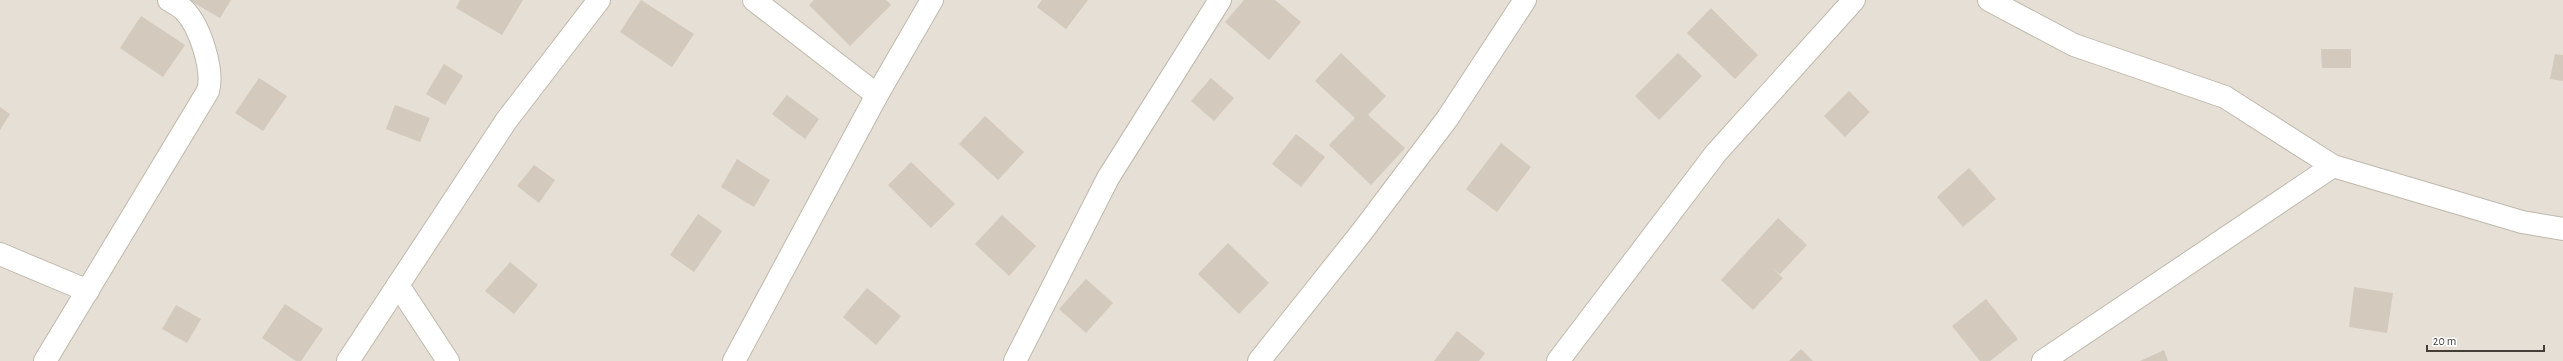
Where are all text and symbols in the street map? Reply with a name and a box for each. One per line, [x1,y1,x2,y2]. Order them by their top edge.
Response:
scale bar [2427,327,2544,353]
text: 20 m [2433,335,2456,347]

